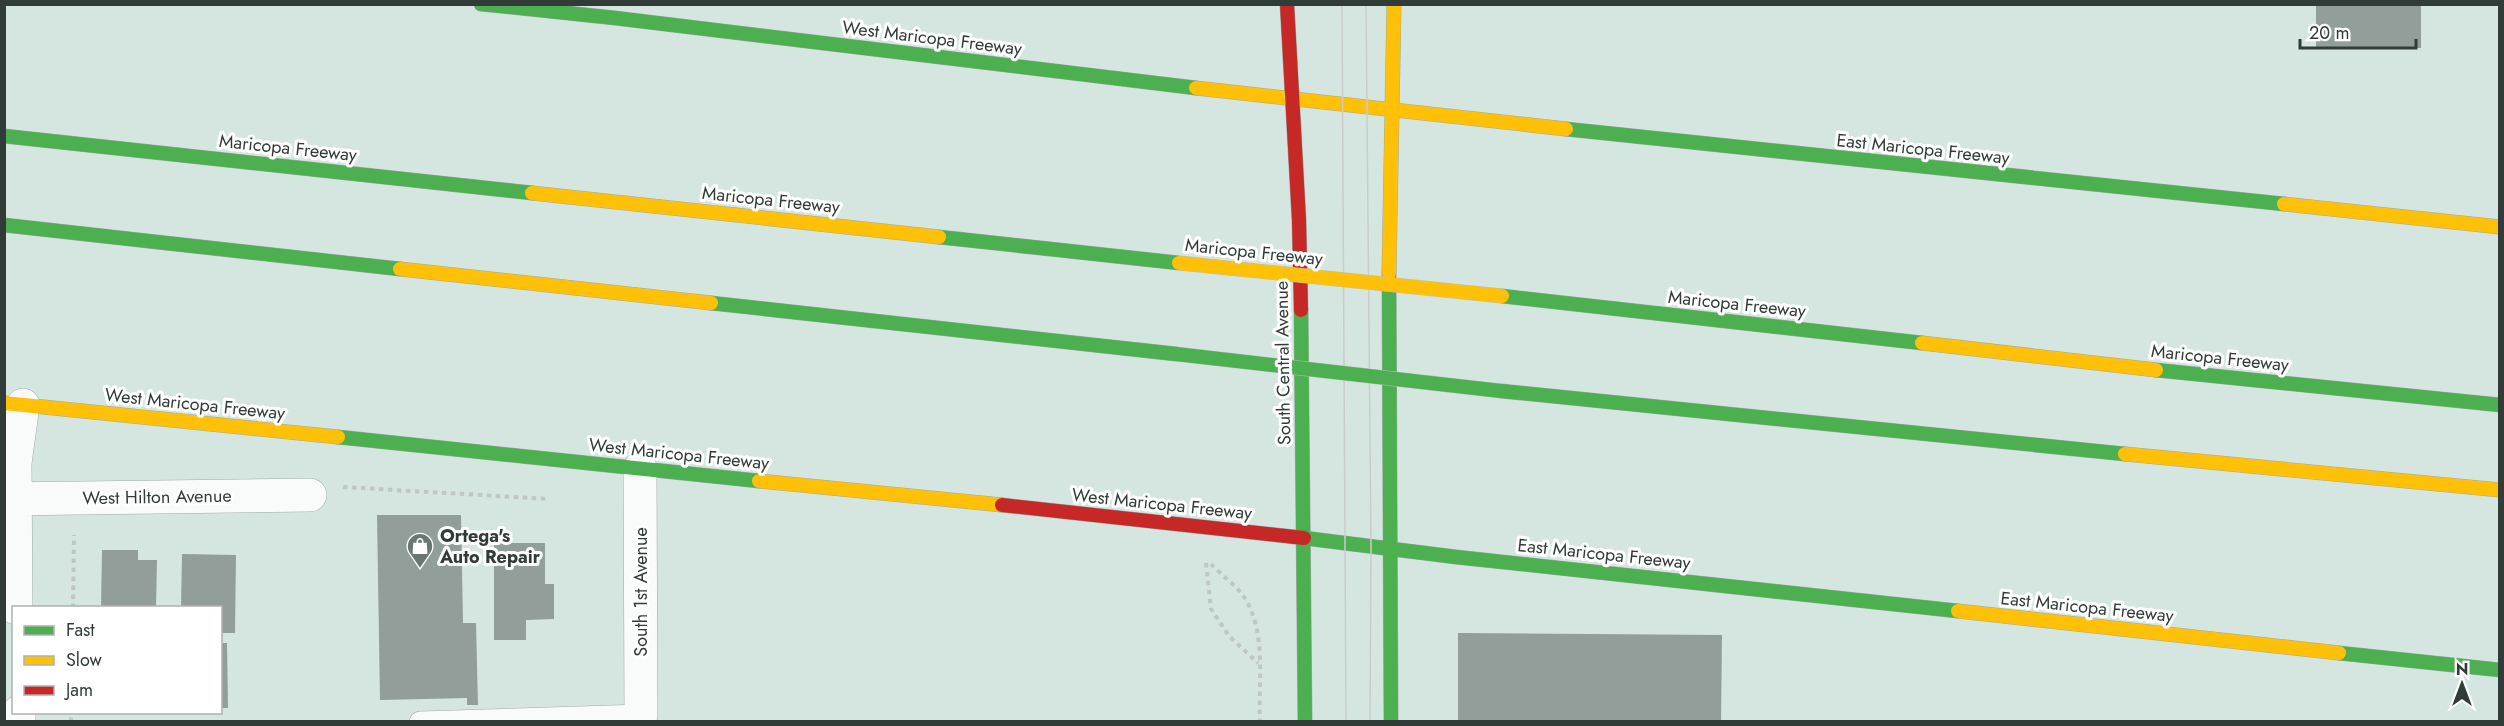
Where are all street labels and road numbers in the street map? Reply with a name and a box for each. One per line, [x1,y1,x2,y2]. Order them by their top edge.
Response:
street label: West Maricopa Freeway [841,14,1023,62]
street label: East Maricopa Freeway [1835,127,2011,171]
street label: Maricopa Freeway [218,128,358,168]
street label: Maricopa Freeway [701,180,841,220]
street label: Maricopa Freeway [1184,232,1324,272]
street label: South Central Avenue [1269,281,1297,445]
street label: Maricopa Freeway [1667,284,1807,324]
street label: Maricopa Freeway [2150,338,2290,378]
street label: West Maricopa Freeway [104,382,286,426]
street label: West Maricopa Freeway [588,432,770,476]
street label: West Maricopa Freeway [1071,482,1253,526]
street label: West Hilton Avenue [82,483,232,511]
street label: South 1st Avenue [628,527,654,657]
street label: East Maricopa Freeway [1516,532,1692,576]
street label: East Maricopa Freeway [1999,585,2175,629]

